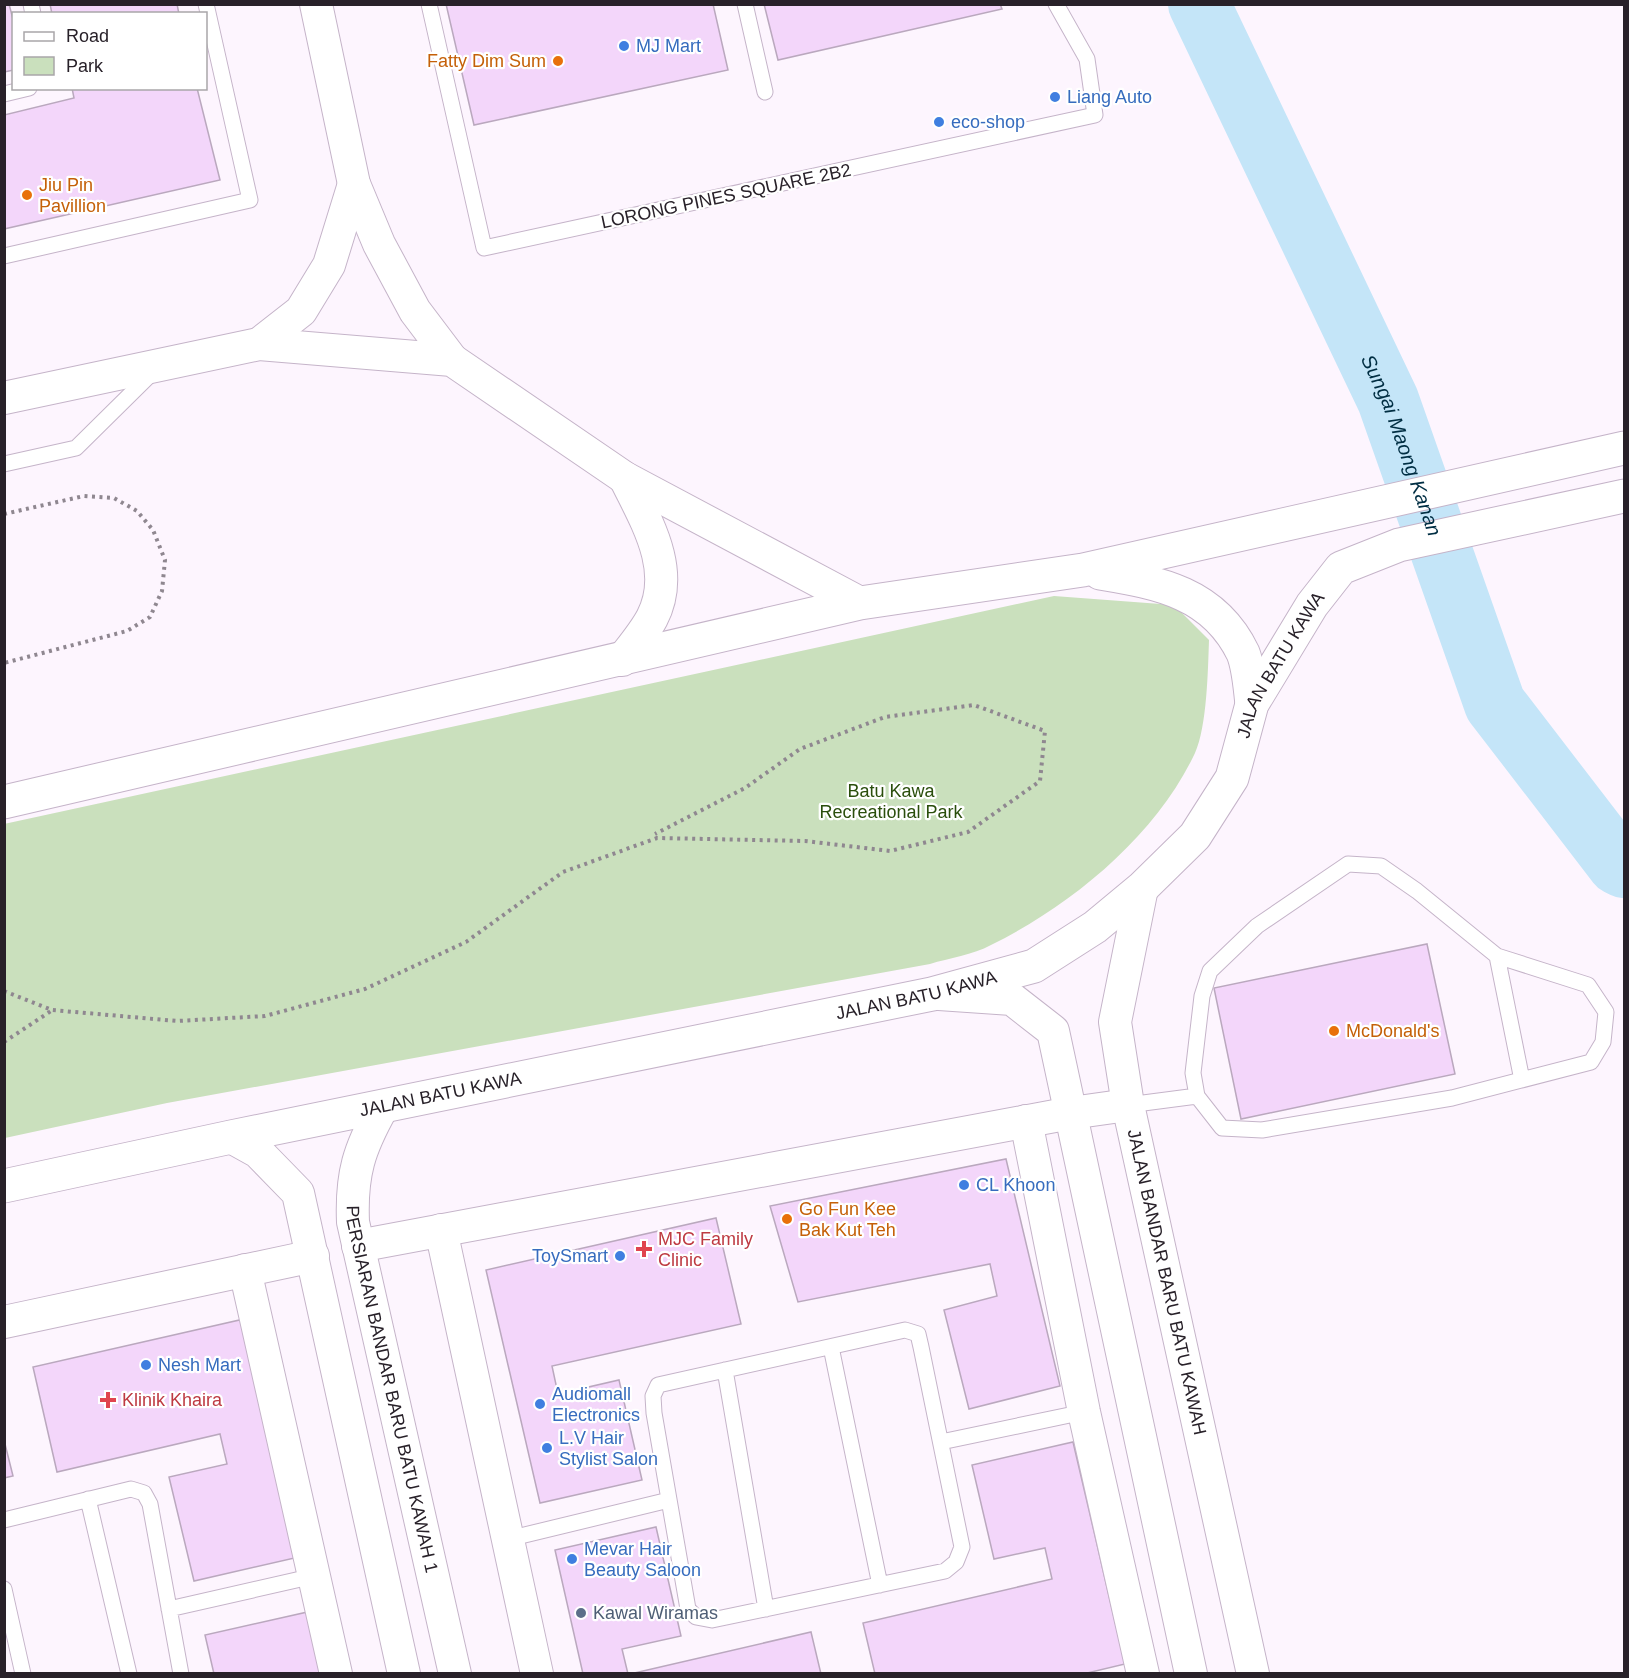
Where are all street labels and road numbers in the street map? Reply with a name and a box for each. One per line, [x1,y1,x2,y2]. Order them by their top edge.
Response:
street label: LORONG PINES SQUARE 2B2 [599,160,853,232]
street label: JALAN BATU KAWA [1233,588,1328,740]
street label: JALAN BATU KAWA [834,967,999,1023]
street label: JALAN BATU KAWA [358,1068,523,1121]
street label: JALAN BANDAR BARU BATU KAWAH [1124,1127,1210,1437]
street label: PERSIARAN BANDAR BARU BATU KAWAH 1 [342,1205,442,1575]

